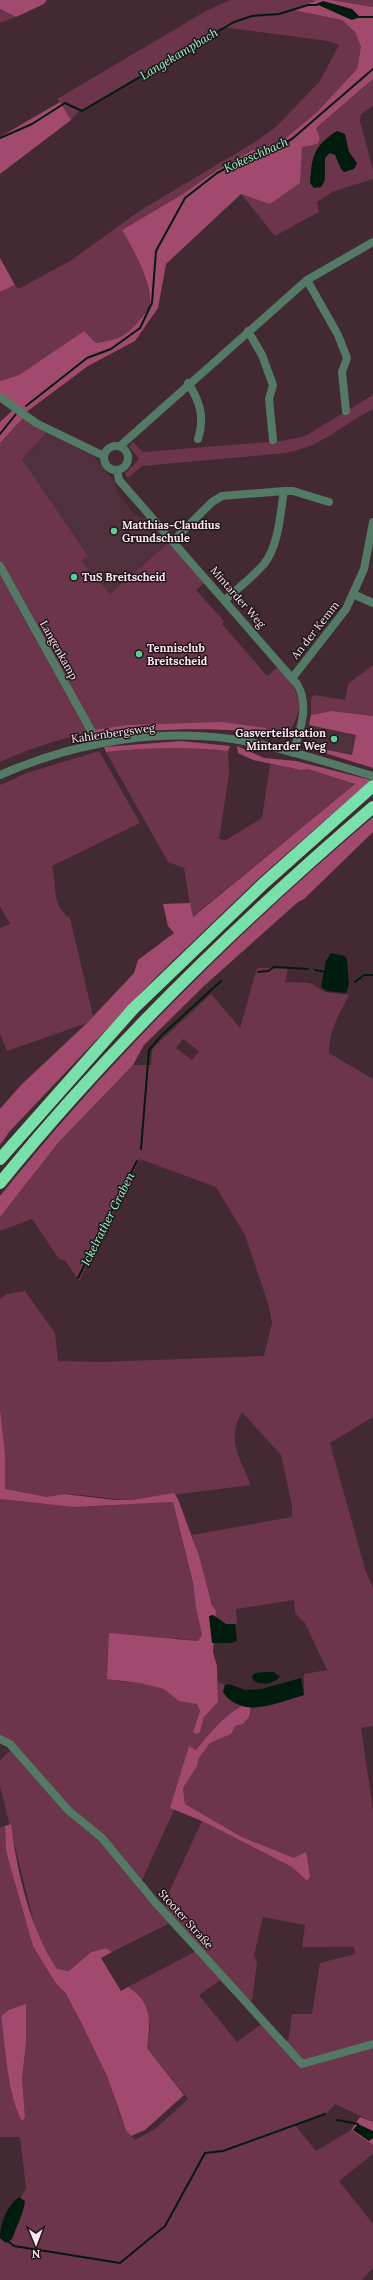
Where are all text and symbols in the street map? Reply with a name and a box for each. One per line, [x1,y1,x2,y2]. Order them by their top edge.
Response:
water label: Langekampbach [137,24,221,83]
water label: Kokeschbach [221,134,290,175]
place label: Matthias-Claudius Grundschule [122,518,220,545]
marker: Matthias-Claudius Grundschule [109,526,119,536]
street label: Mintarder Weg [207,563,269,631]
place label: TuS Breitscheid [82,570,166,584]
marker: TuS Breitscheid [69,572,79,582]
street label: An der Kemm [287,598,342,663]
street label: Langenkamp [37,618,81,682]
place label: Tennisclub Breitscheid [147,641,208,668]
marker: Tennisclub Breitscheid [134,649,144,659]
street label: Kahlenbergsweg [70,720,157,746]
place label: Gasverteilstation Mintarder Weg [235,726,327,753]
marker: Gasverteilstation Mintarder Weg [329,734,339,744]
water label: Ickelrather Graben [78,1169,138,1268]
street label: Stooter Straße [156,1886,216,1952]
north arrow [16,2224,56,2264]
text: N [31,2247,41,2261]

